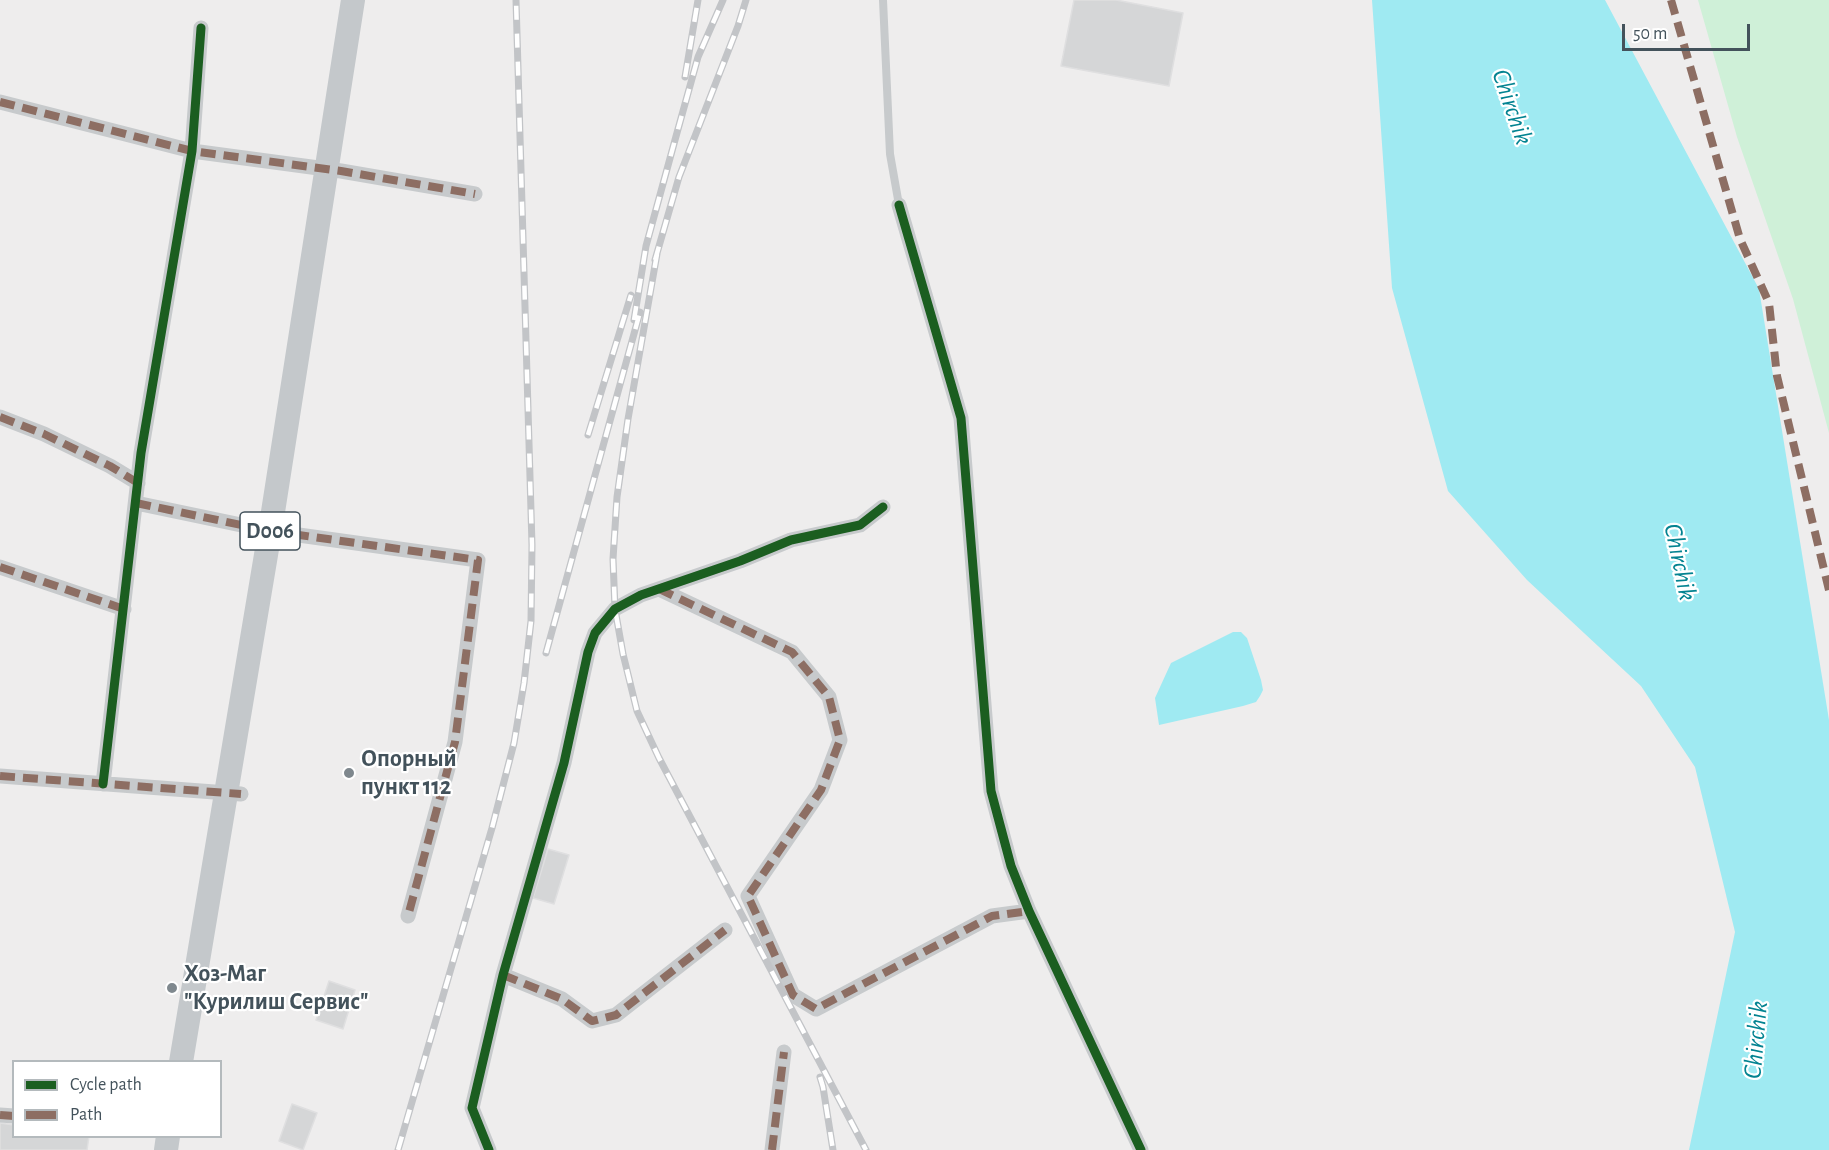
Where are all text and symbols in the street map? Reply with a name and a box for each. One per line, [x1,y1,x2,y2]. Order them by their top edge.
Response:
scale bar [1625,12,1752,50]
text: 50 m [1633,25,1667,43]
water label: Chirchik [1485,65,1539,149]
road number: D006 [240,512,300,550]
water label: Chirchik [1657,521,1703,603]
place label: Опорный пункт 112 [361,745,457,801]
marker: Опорный пункт 112 [342,766,356,780]
place label: Хоз-Маг "Курилиш Сервис" [184,960,369,1016]
marker: Хоз-Маг "Курилиш Сервис" [165,981,179,995]
water label: Chirchik [1737,1000,1775,1080]
legend [12,1060,222,1138]
text: Cycle path [70,1076,142,1094]
text: Path [70,1106,102,1124]

